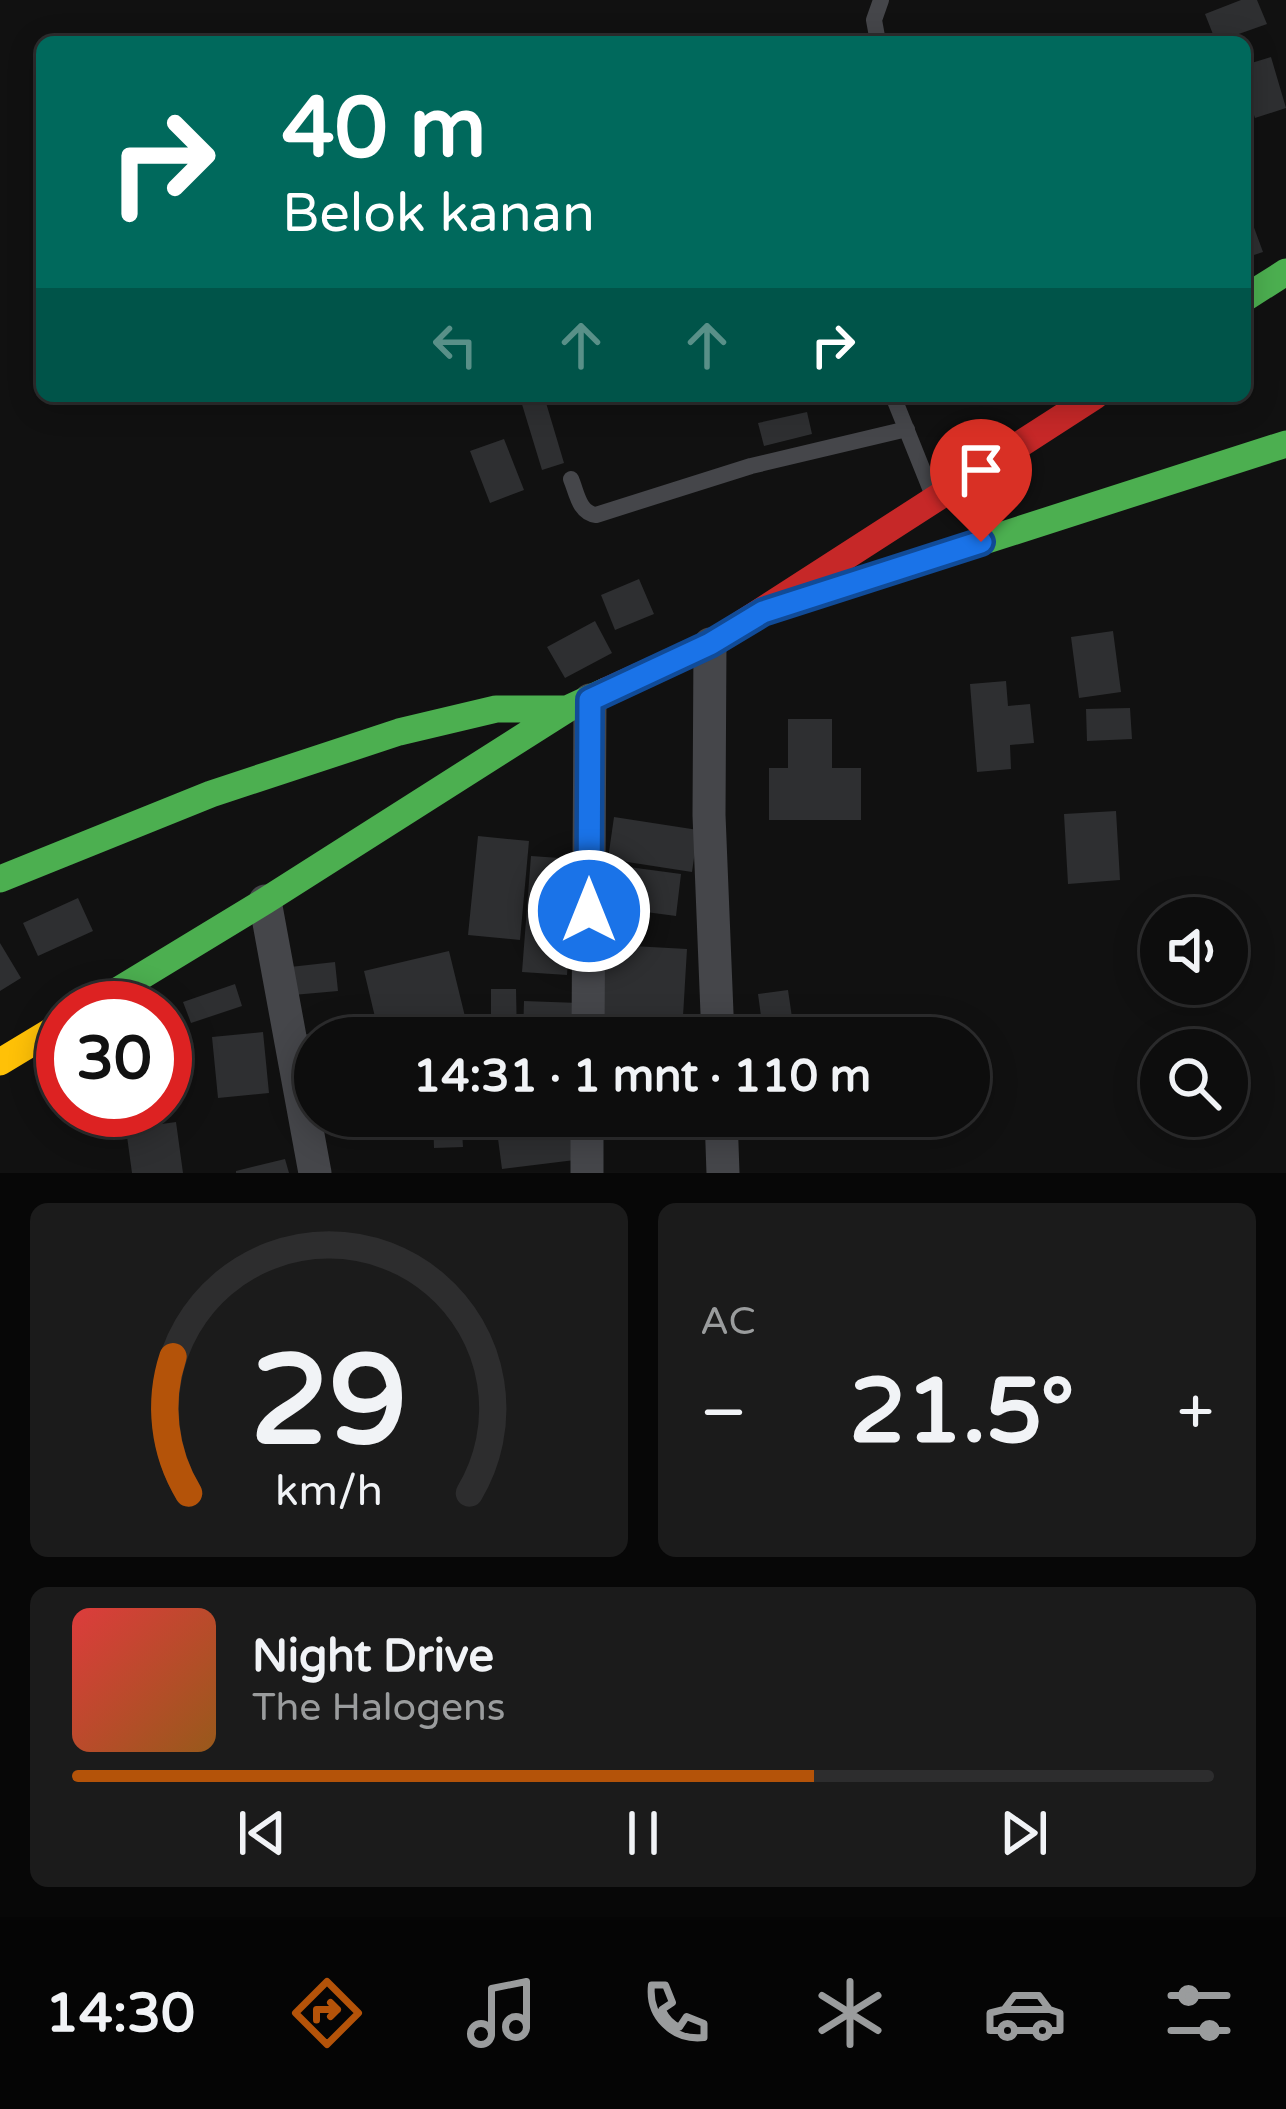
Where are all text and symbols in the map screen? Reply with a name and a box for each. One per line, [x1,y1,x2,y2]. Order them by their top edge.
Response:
text: 40 m [282,79,486,180]
icon: right [84,84,240,240]
text: Belok kanan [282,181,595,246]
icon: left [422,312,488,378]
icon: ahead [548,312,614,378]
icon: ahead [674,312,740,378]
icon: right [800,312,866,378]
pin [930,419,1032,542]
icon: arrive [948,437,1014,503]
position arrow [526,848,652,974]
map controls [1140,897,1248,1137]
button: sound [1140,897,1248,1005]
speed limit sign: 30 [36,981,192,1137]
button: search [1140,1029,1248,1137]
text: 14:31 · 1 mnt · 110 m [413,1050,871,1104]
text: AC [700,1298,756,1345]
text: 29 [251,1327,407,1478]
text: 21.5° [849,1358,1075,1467]
text: − [700,1373,747,1453]
text: + [1177,1373,1214,1453]
text: km/h [275,1466,383,1517]
text: Night Drive [252,1630,494,1684]
text: The Halogens [252,1684,505,1731]
icon: previous [229,1800,295,1866]
icon: pause [610,1800,676,1866]
icon: next [991,1800,1057,1866]
icon: directions [285,1971,369,2055]
icon: music [460,1971,544,2055]
icon: phone [634,1971,718,2055]
icon: climate [808,1971,892,2055]
icon: car [983,1971,1067,2055]
icon: filters [1157,1971,1241,2055]
text: 14:30 [45,1981,195,2046]

